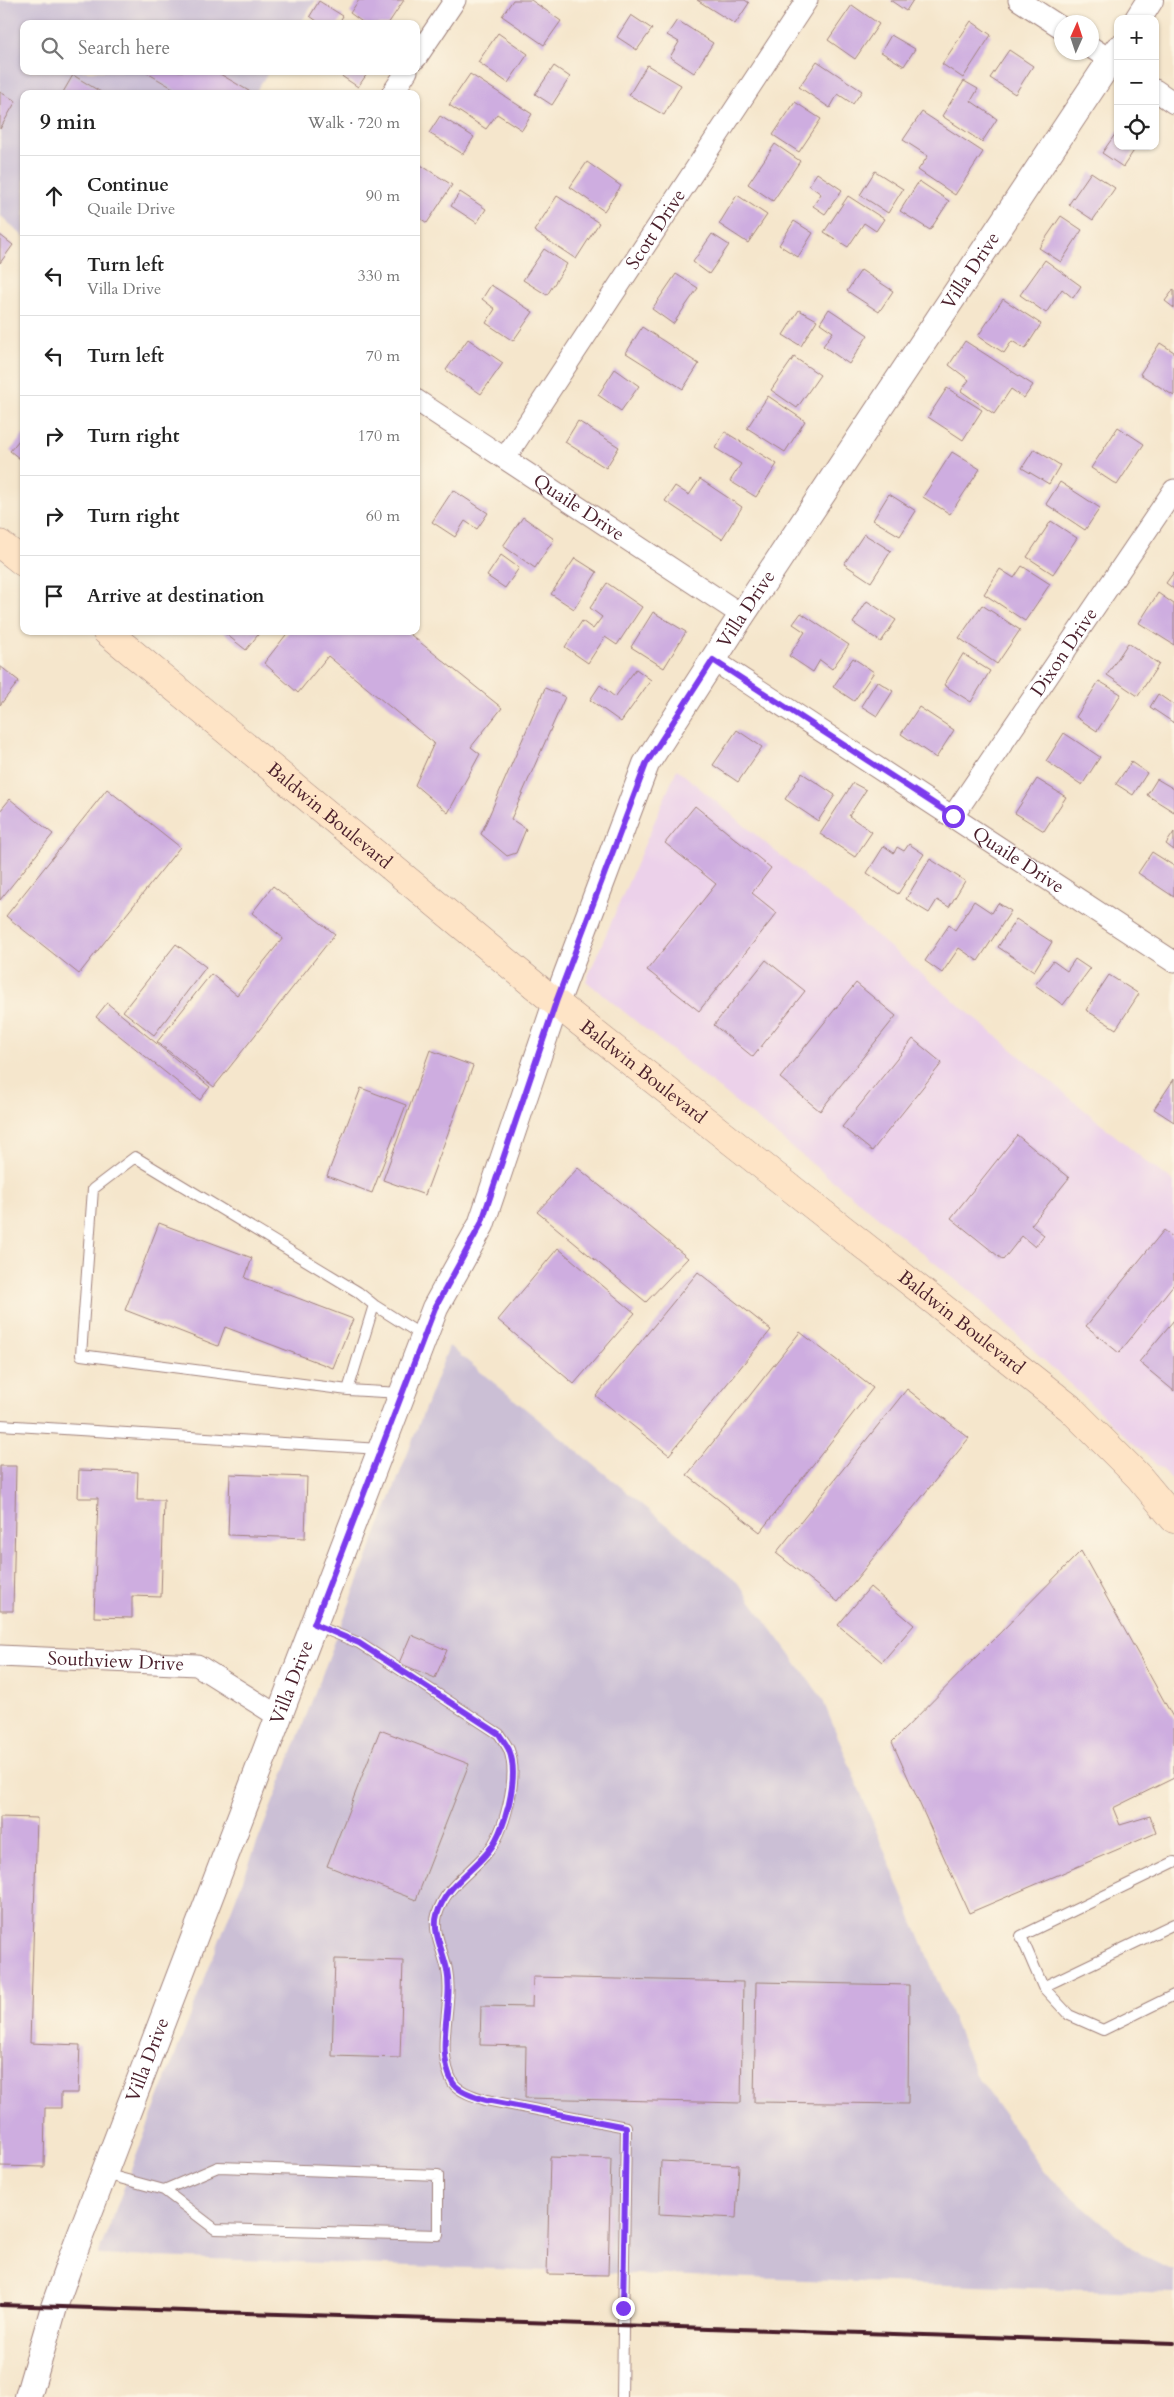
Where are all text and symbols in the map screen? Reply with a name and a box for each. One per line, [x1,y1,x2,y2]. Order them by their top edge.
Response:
north arrow [1054,15,1099,60]
map controls [1114,15,1159,150]
button: + [1114,15,1159,60]
search box [20,20,420,75]
icon: search [38,34,66,62]
text: Search here [78,35,170,61]
button: − [1114,60,1159,105]
button: locate [1114,105,1159,150]
text: 9 min [40,108,96,137]
text: Walk · 720 m [308,112,400,134]
text: Continue [87,172,169,198]
icon: ahead [40,182,68,210]
street label: Scott Drive [620,184,692,275]
text: 90 m [366,185,400,207]
text: Quaile Drive [87,198,175,220]
street label: Villa Drive [935,227,1006,315]
text: Turn left [87,252,164,278]
icon: left [40,262,68,290]
text: 330 m [358,265,400,287]
text: Villa Drive [87,278,161,300]
icon: left [40,342,68,370]
text: Turn left [87,343,164,369]
text: 70 m [366,345,400,367]
icon: right [40,422,68,450]
text: Turn right [87,423,179,449]
text: 170 m [358,425,400,447]
street label: Quaile Drive [528,468,630,547]
icon: right [40,502,68,530]
text: Turn right [87,503,179,529]
text: 60 m [366,505,400,527]
street label: Villa Drive [711,565,781,653]
icon: arrive [40,582,68,610]
text: Arrive at destination [87,583,264,609]
street label: Dixon Drive [1025,602,1104,702]
street label: Baldwin Boulevard [262,756,397,875]
route start [942,805,965,828]
street label: Quaile Drive [967,820,1069,900]
street label: Baldwin Boulevard [575,1014,712,1130]
street label: Baldwin Boulevard [893,1264,1030,1381]
street label: Villa Drive [264,1637,320,1728]
street label: Southview Drive [47,1645,185,1677]
street label: Villa Drive [120,2014,175,2106]
route end [612,2297,635,2320]

